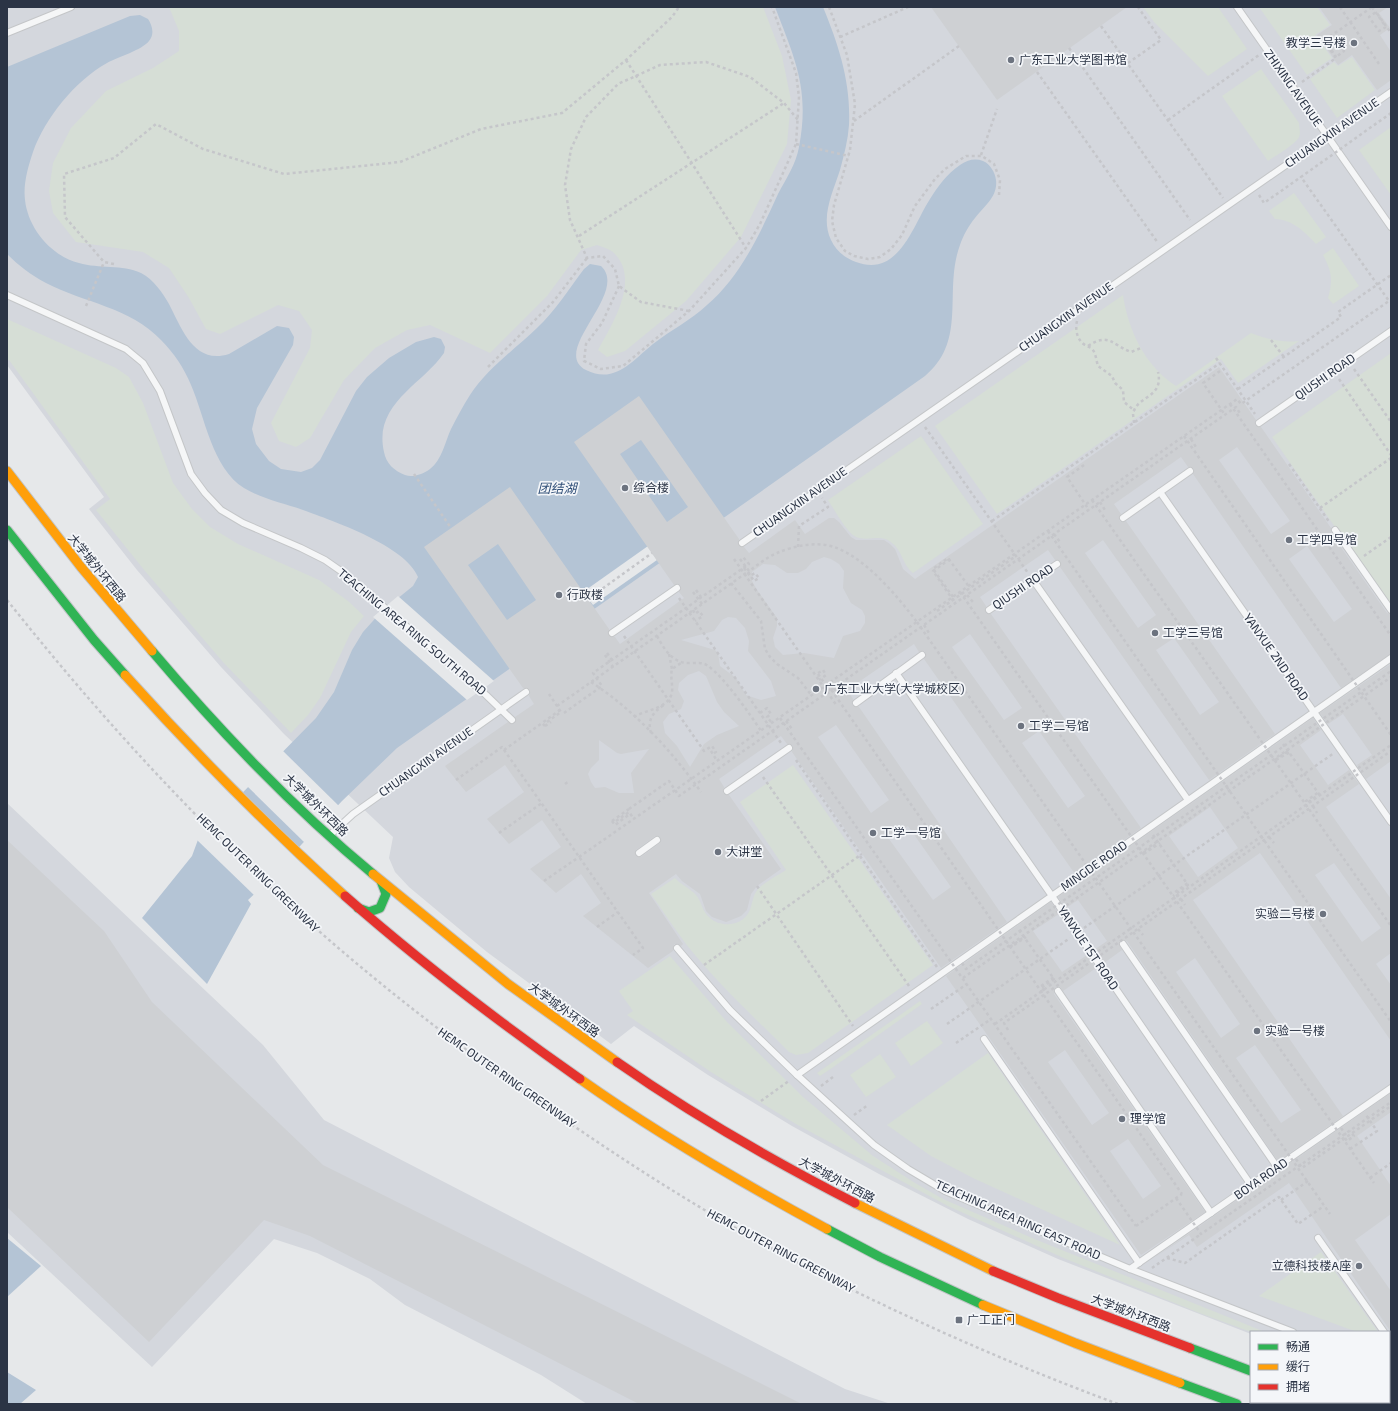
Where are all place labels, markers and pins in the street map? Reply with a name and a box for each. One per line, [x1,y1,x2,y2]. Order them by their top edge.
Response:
place label: 教学三号楼 [1286,35,1346,49]
marker: 教学三号楼 [1349,38,1359,48]
place label: 广东工业大学图书馆 [1019,52,1127,66]
marker: 广东工业大学图书馆 [1006,55,1016,65]
place label: 综合楼 [633,480,669,494]
marker: 综合楼 [620,483,630,493]
place label: 工学四号馆 [1297,532,1357,546]
marker: 工学四号馆 [1284,535,1294,545]
place label: 行政楼 [567,587,603,601]
marker: 行政楼 [554,590,564,600]
place label: 工学三号馆 [1163,625,1223,639]
marker: 工学三号馆 [1150,628,1160,638]
place label: 广东工业大学(大学城校区) [824,681,965,695]
marker: 广东工业大学(大学城校区) [811,684,821,694]
place label: 工学二号馆 [1029,718,1089,732]
marker: 工学二号馆 [1016,721,1026,731]
place label: 工学一号馆 [881,825,941,839]
marker: 工学一号馆 [868,828,878,838]
place label: 大讲堂 [726,844,762,858]
marker: 大讲堂 [713,847,723,857]
place label: 实验二号楼 [1255,906,1315,920]
marker: 实验二号楼 [1318,909,1328,919]
place label: 实验一号楼 [1265,1023,1325,1037]
marker: 实验一号楼 [1252,1026,1262,1036]
place label: 理学馆 [1130,1111,1166,1125]
marker: 理学馆 [1117,1114,1127,1124]
place label: 立德科技楼A座 [1272,1258,1351,1272]
marker: 立德科技楼A座 [1354,1261,1364,1271]
place label: 广工正门 [967,1312,1015,1326]
marker: 广工正门 [954,1315,964,1325]

